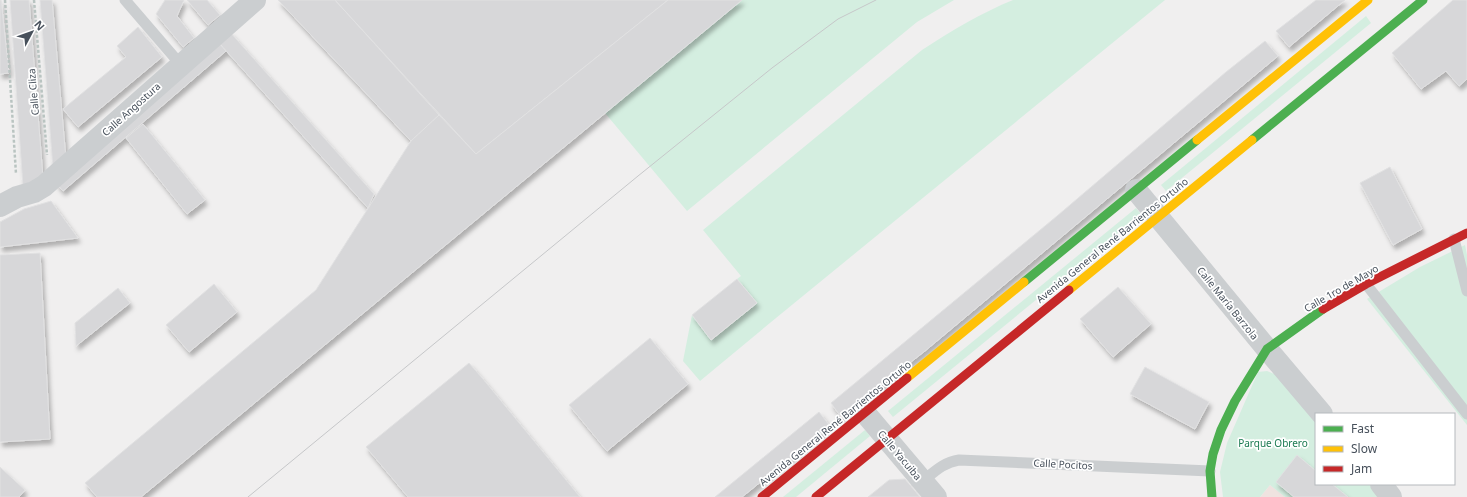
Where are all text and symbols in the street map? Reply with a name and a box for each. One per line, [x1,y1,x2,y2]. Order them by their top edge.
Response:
north arrow [12,12,52,52]
text: N [31,17,49,33]
street label: Calle Cliza [24,68,42,116]
street label: Calle Angostura [99,79,163,139]
street label: Avenida General René Barrientos Ortuño [1033,174,1191,306]
street label: Calle 1ro de Mayo [1301,261,1381,315]
street label: Calle María Barzola [1194,264,1262,342]
street label: Avenida General René Barrientos Ortuño [756,357,914,489]
legend [1315,413,1455,485]
text: Fast [1351,420,1375,437]
street label: Calle Yacuiba [875,427,925,483]
park label: Parque Obrero [1238,436,1308,450]
text: Slow [1351,440,1378,457]
street label: Calle Pocitos [1033,455,1093,473]
text: Jam [1350,460,1372,477]

